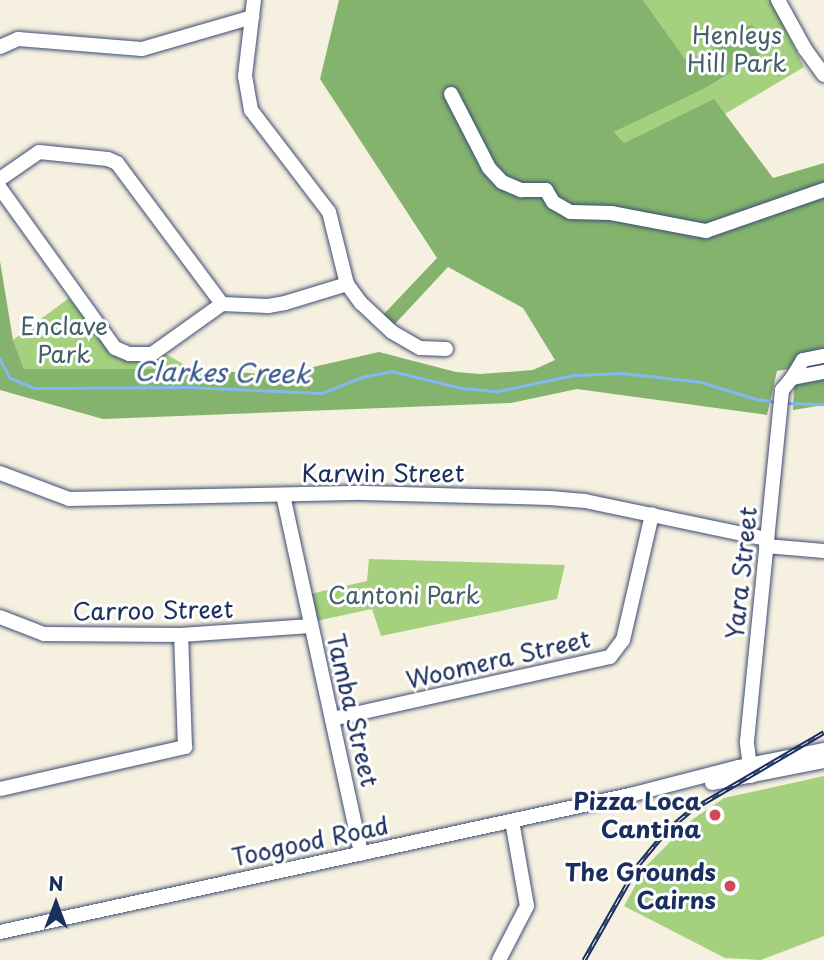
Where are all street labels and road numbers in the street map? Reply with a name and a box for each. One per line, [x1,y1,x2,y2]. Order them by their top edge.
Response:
street label: Karwin Street [302,459,464,487]
street label: Yara Street [720,505,762,641]
street label: Carroo Street [72,594,234,626]
street label: Woomera Street [403,624,593,694]
street label: Tamba Street [321,630,385,790]
street label: Toogood Road [229,810,391,872]

